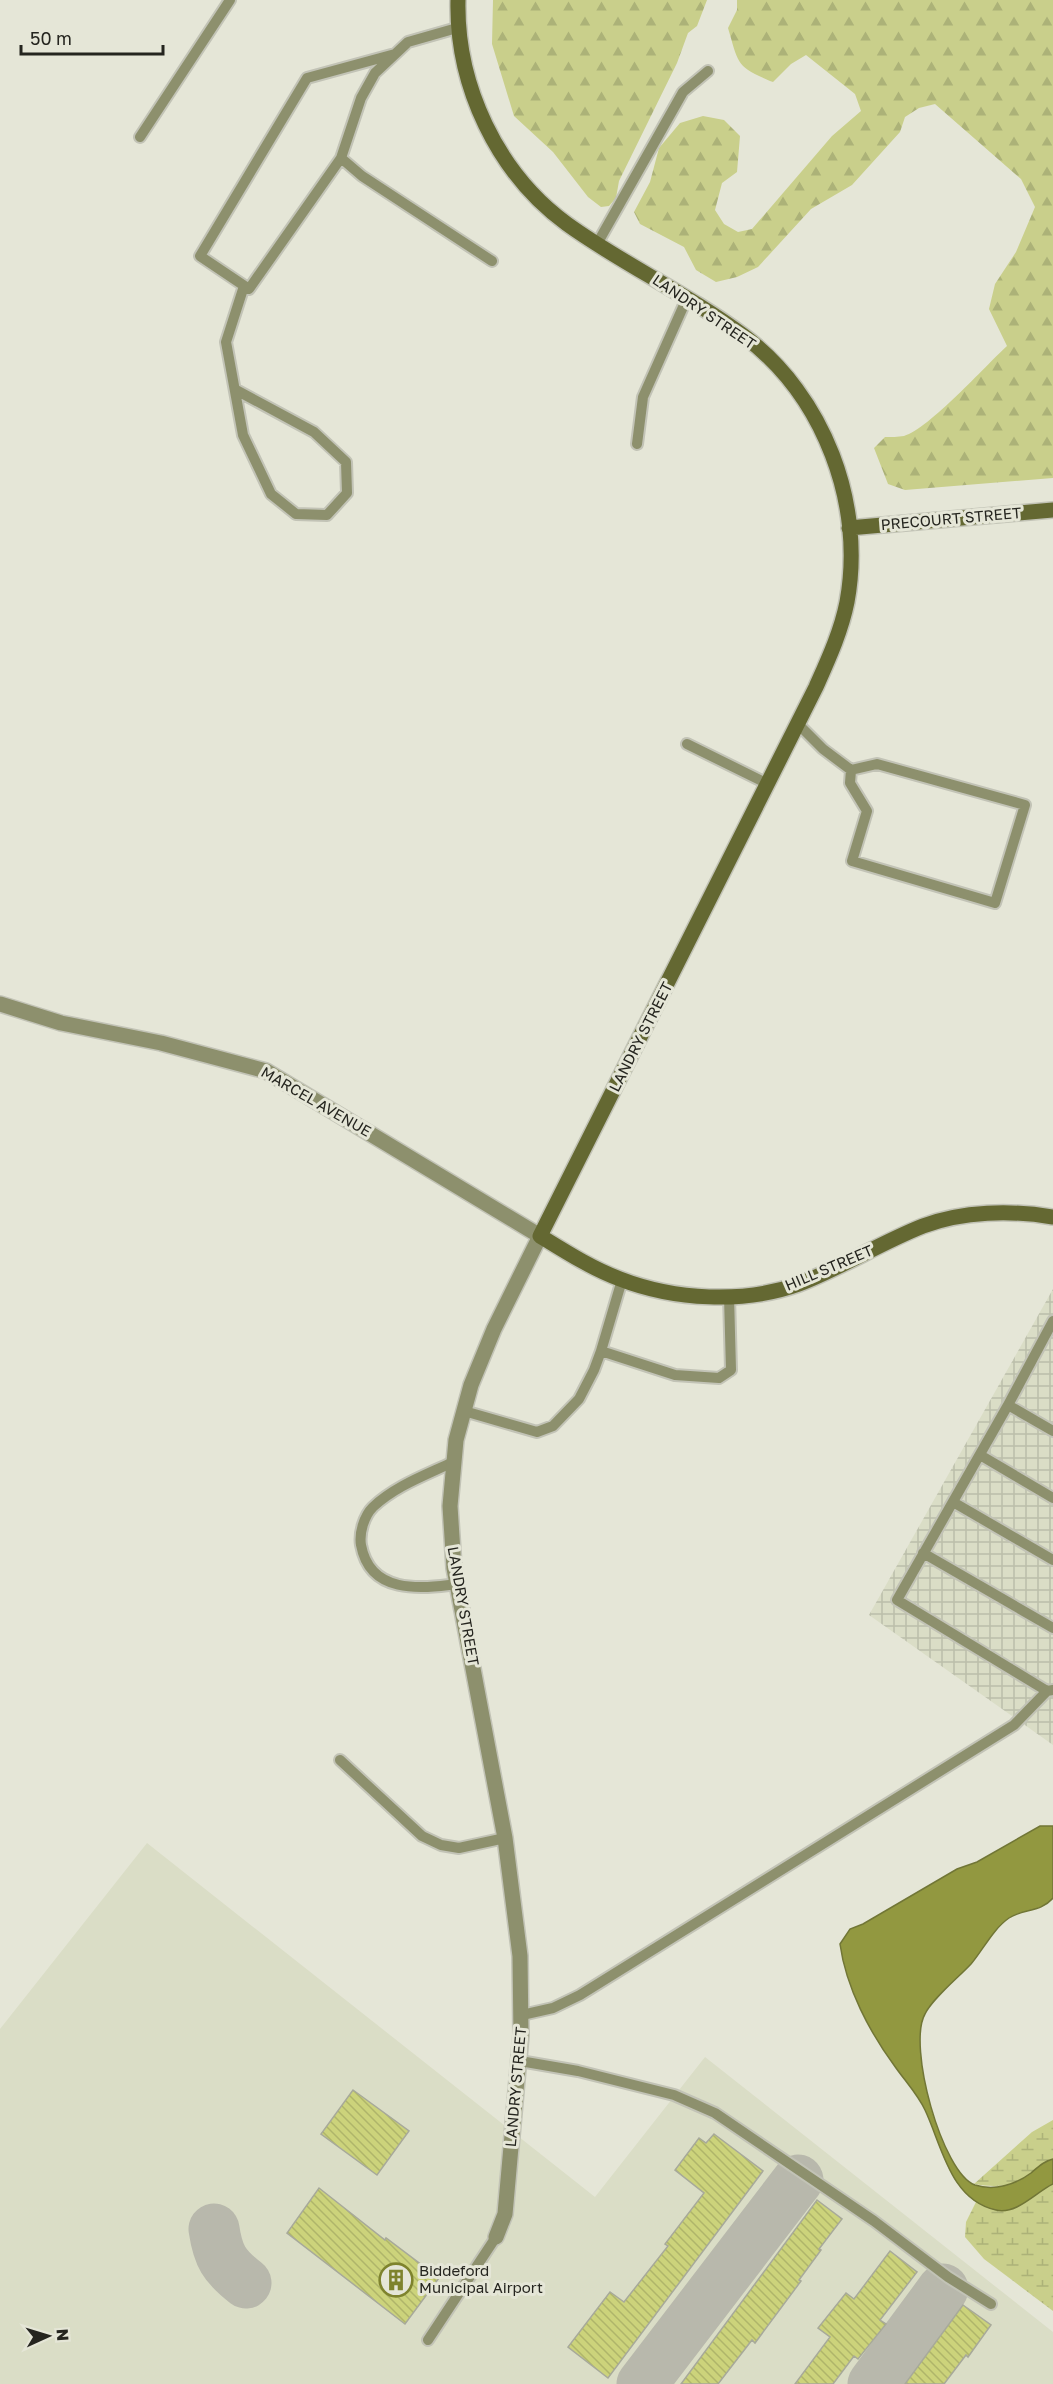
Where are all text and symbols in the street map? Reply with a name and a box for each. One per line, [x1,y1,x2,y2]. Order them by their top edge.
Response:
scale bar [21,18,164,56]
text: 50 m [30,27,72,49]
street label: LANDRY STREET [649,270,760,352]
street label: PRECOURT STREET [880,503,1022,533]
street label: LANDRY STREET [605,979,676,1094]
street label: MARCEL AVENUE [258,1062,375,1140]
street label: HILL STREET [782,1240,875,1294]
street label: LANDRY STREET [445,1545,483,1667]
street label: LANDRY STREET [501,2026,529,2148]
place label: Biddeford Municipal Airport [419,2261,543,2296]
building icon: Biddeford Municipal Airport [378,2262,414,2298]
north arrow [18,2306,78,2366]
text: N [53,2328,73,2342]

